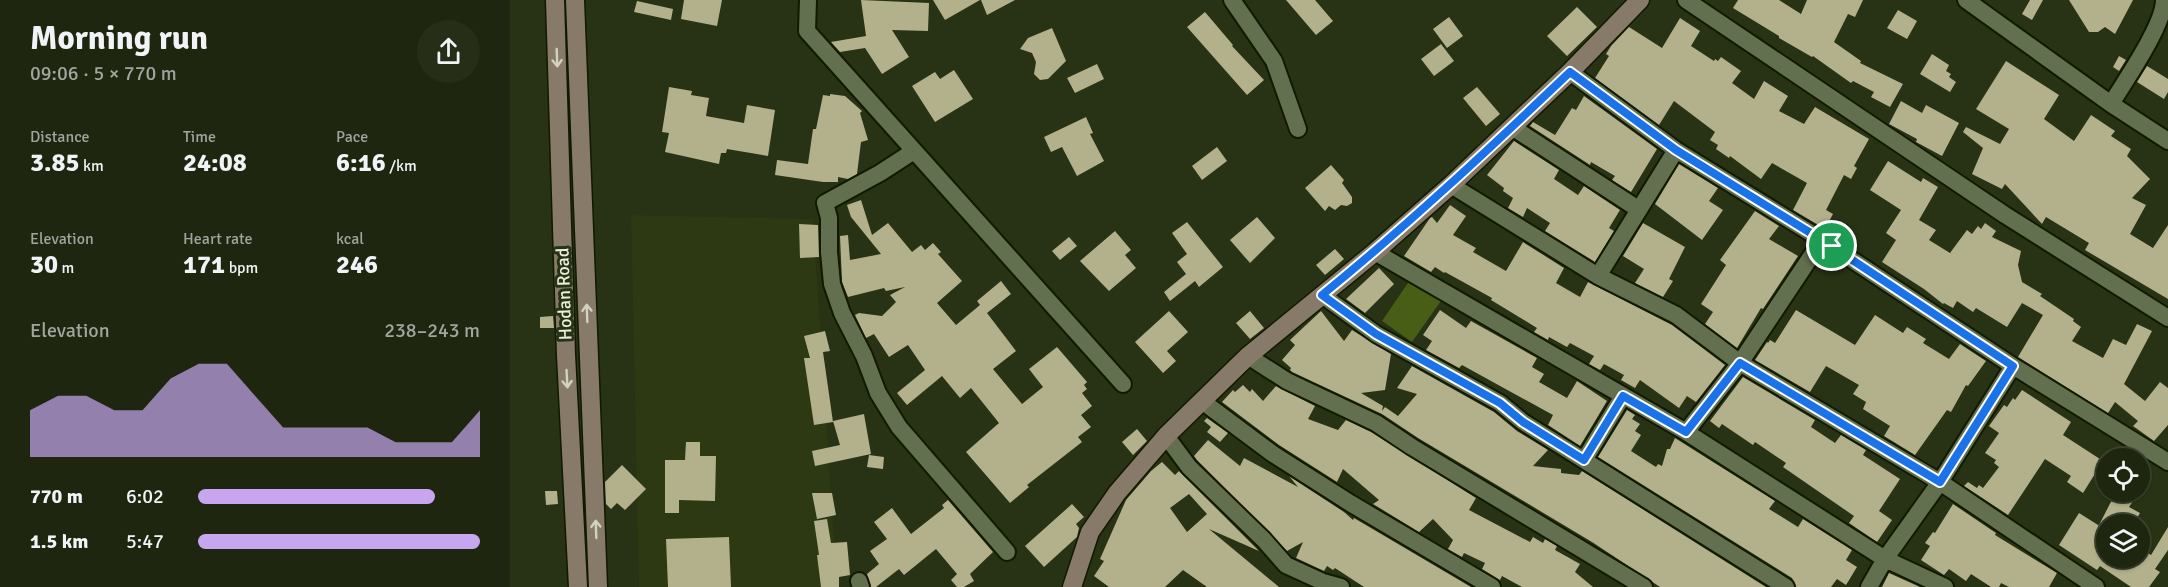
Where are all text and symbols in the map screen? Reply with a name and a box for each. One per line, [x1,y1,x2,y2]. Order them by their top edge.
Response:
text: Morning run [30,18,208,59]
button: share [417,20,480,83]
one-way arrow [551,48,562,68]
text: 09:06 · 5 × 770 m [30,61,177,86]
text: Distance [30,127,90,147]
text: Time [183,127,216,147]
text: Pace [336,127,368,147]
text: 3.85 [30,147,80,179]
text: 24:08 [183,147,247,179]
text: 6:16 [336,147,386,179]
text: km [80,156,104,176]
text: /km [386,156,417,176]
pin [1806,220,1857,271]
text: Elevation [30,229,94,249]
text: Heart rate [183,229,252,249]
text: kcal [336,229,364,249]
icon: arrive [1815,229,1848,262]
street label: Hodan Road [551,247,577,341]
text: 30 [30,249,58,281]
text: 171 [183,249,225,281]
text: 246 [336,249,378,281]
text: m [58,258,74,278]
text: bpm [225,258,258,278]
one-way arrow [581,303,593,323]
text: Elevation [30,318,110,343]
text: 238–243 m [384,318,480,343]
one-way arrow [562,369,573,389]
map controls [2096,448,2150,568]
button: locate [2096,448,2150,502]
text: 770 m [30,484,83,509]
text: 6:02 [126,484,164,509]
button: layers [2096,514,2150,568]
one-way arrow [590,519,601,539]
text: 1.5 km [30,529,88,554]
text: 5:47 [126,529,164,554]

